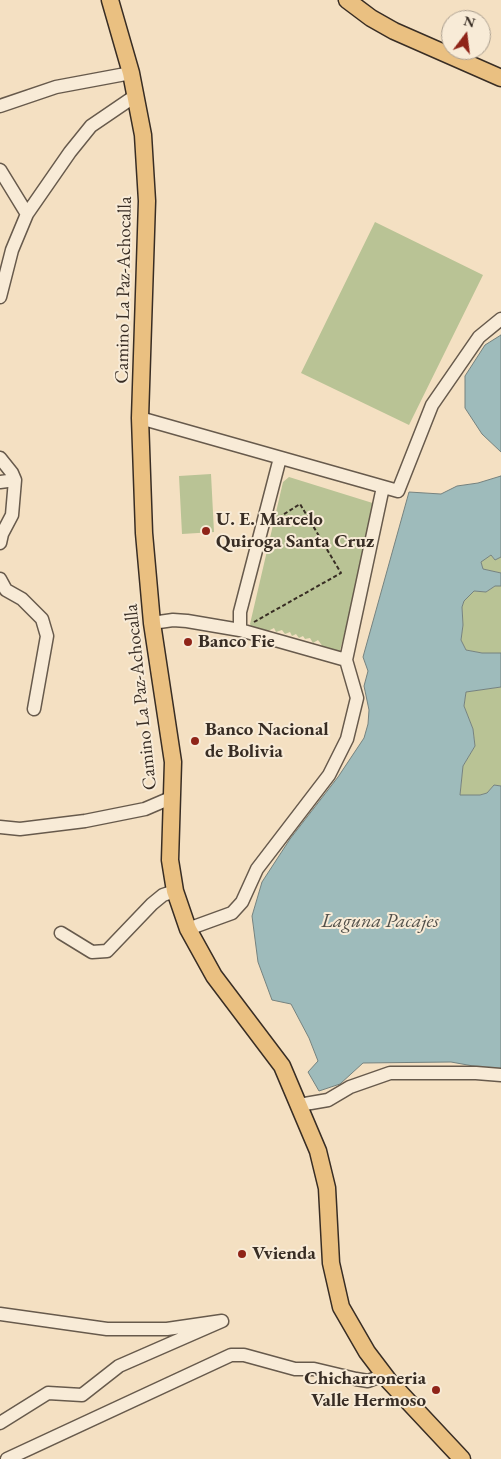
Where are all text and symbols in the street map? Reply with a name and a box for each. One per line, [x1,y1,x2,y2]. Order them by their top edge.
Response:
north arrow [441,10,491,60]
text: N [462,11,477,32]
street label: Camino La Paz-Achocalla [111,196,137,384]
place label: U. E. Marcelo Quiroga Santa Cruz [216,509,374,553]
marker: U. E. Marcelo Quiroga Santa Cruz [200,525,212,537]
street label: Camino La Paz-Achocalla [120,603,162,791]
place label: Banco Fie [198,631,275,653]
marker: Banco Fie [182,636,194,648]
place label: Banco Nacional de Bolivia [205,719,329,763]
marker: Banco Nacional de Bolivia [189,735,201,747]
water label: Laguna Pacajes [321,910,439,934]
place label: Vvienda [252,1243,316,1265]
marker: Vvienda [236,1248,248,1260]
place label: Chicharroneria Valle Hermoso [304,1368,426,1412]
marker: Chicharroneria Valle Hermoso [430,1384,442,1396]

